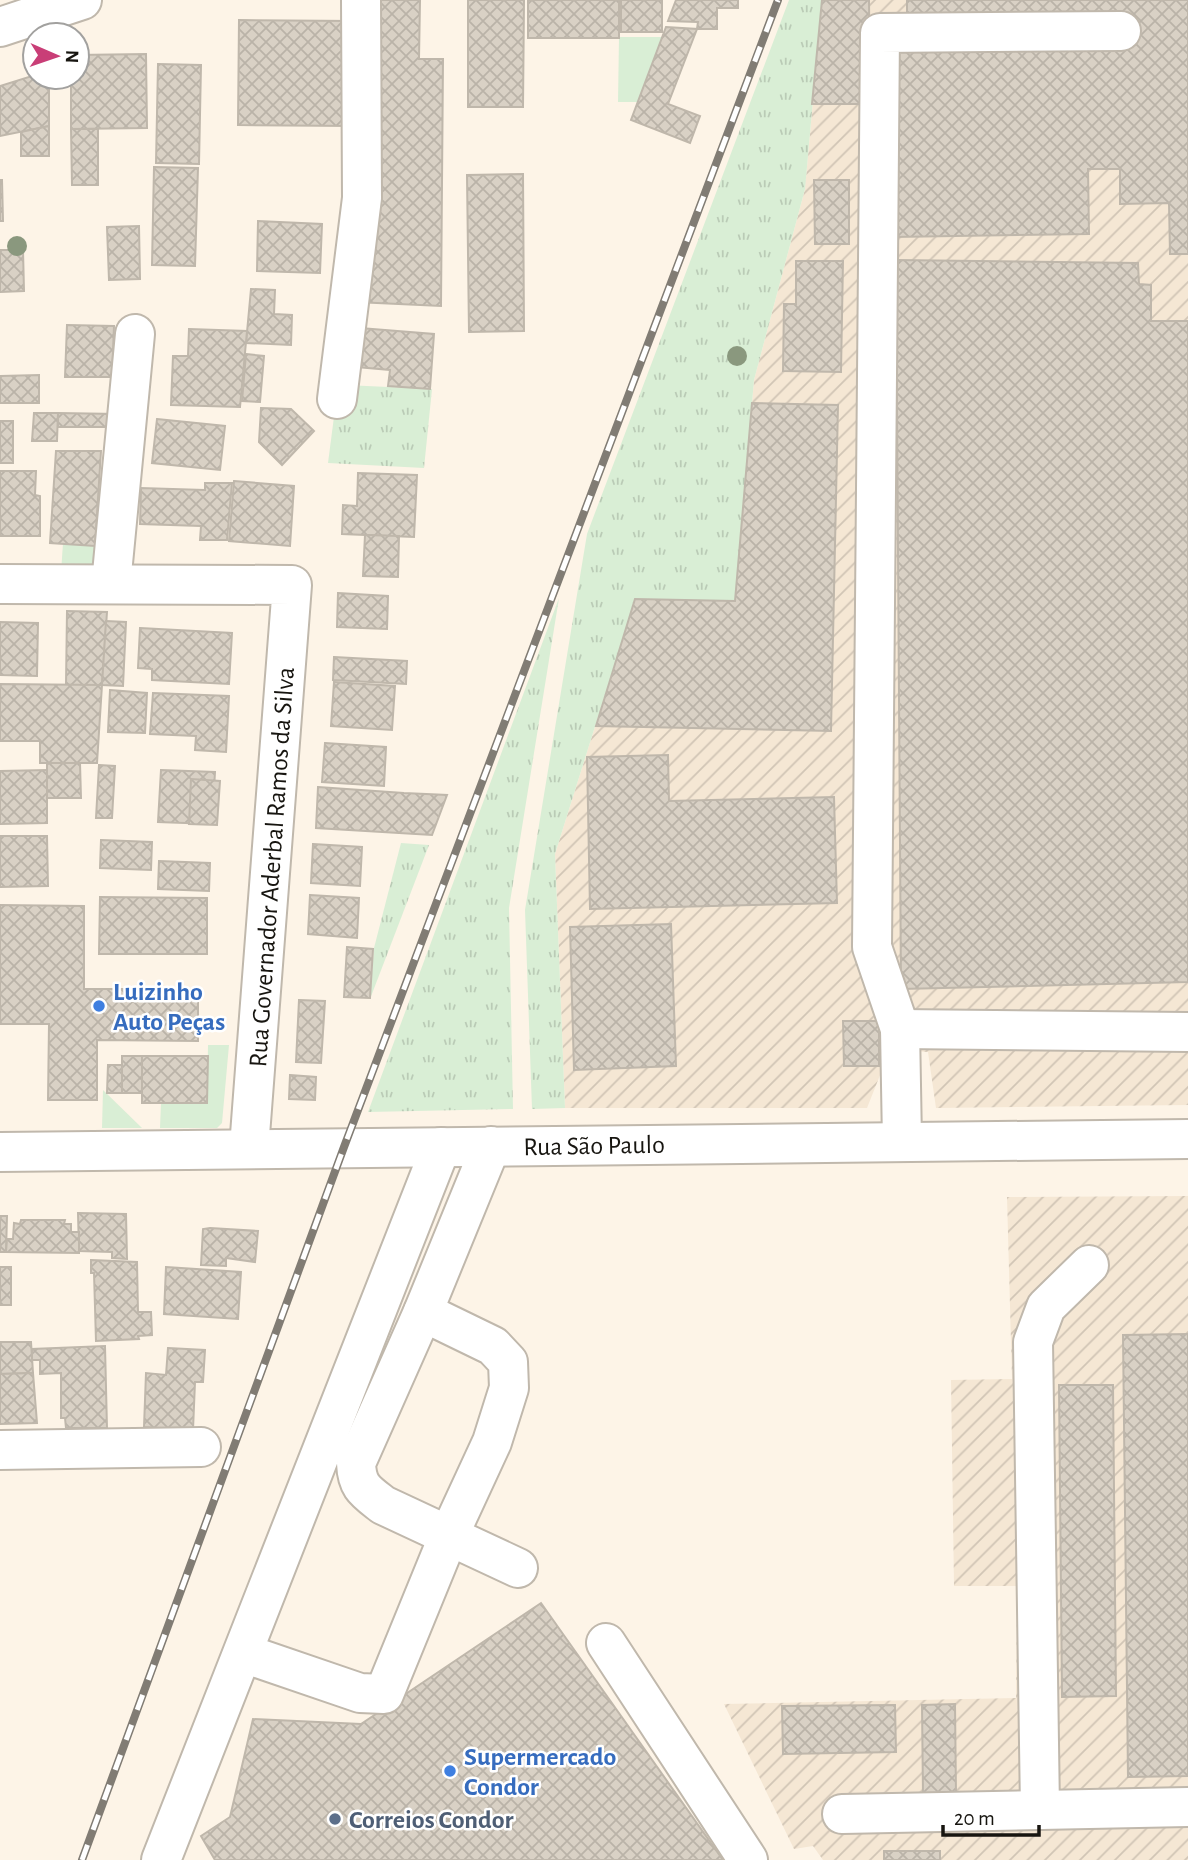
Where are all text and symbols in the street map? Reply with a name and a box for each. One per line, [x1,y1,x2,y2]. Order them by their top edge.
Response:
north arrow [21,21,91,91]
text: N [62,50,81,63]
street label: Rua Governador Aderbal Ramos da Silva [245,666,299,1068]
place label: Luizinho Auto Peças [113,979,225,1035]
marker: Luizinho Auto Peças [91,998,107,1014]
street label: Rua São Paulo [523,1132,665,1160]
place label: Supermercado Condor [464,1744,617,1800]
marker: Supermercado Condor [442,1763,458,1779]
scale bar [943,1794,1039,1838]
place label: Correios Condor [349,1807,514,1833]
text: 20 m [954,1808,995,1829]
marker: Correios Condor [327,1811,343,1827]

